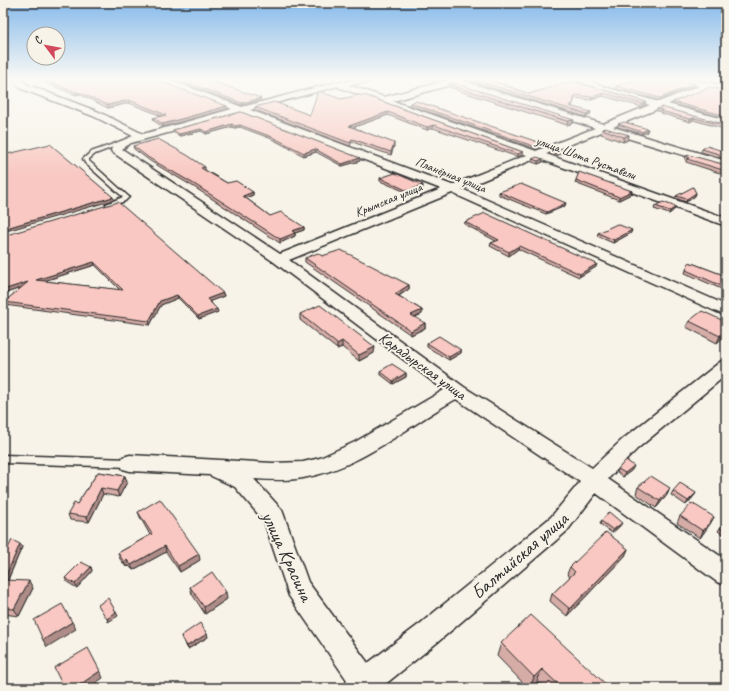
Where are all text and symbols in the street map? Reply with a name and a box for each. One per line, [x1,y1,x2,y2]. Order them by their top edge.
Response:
north arrow [26,26,66,66]
text: С [30,33,46,47]
street label: улица Шота Руставели [533,132,639,184]
street label: Планёрная улица [413,154,489,197]
street label: Крымская улица [353,179,425,221]
street label: Карадырская улица [375,327,471,405]
street label: Балтийская улица [466,506,574,604]
street label: улица Красина [255,507,319,607]

